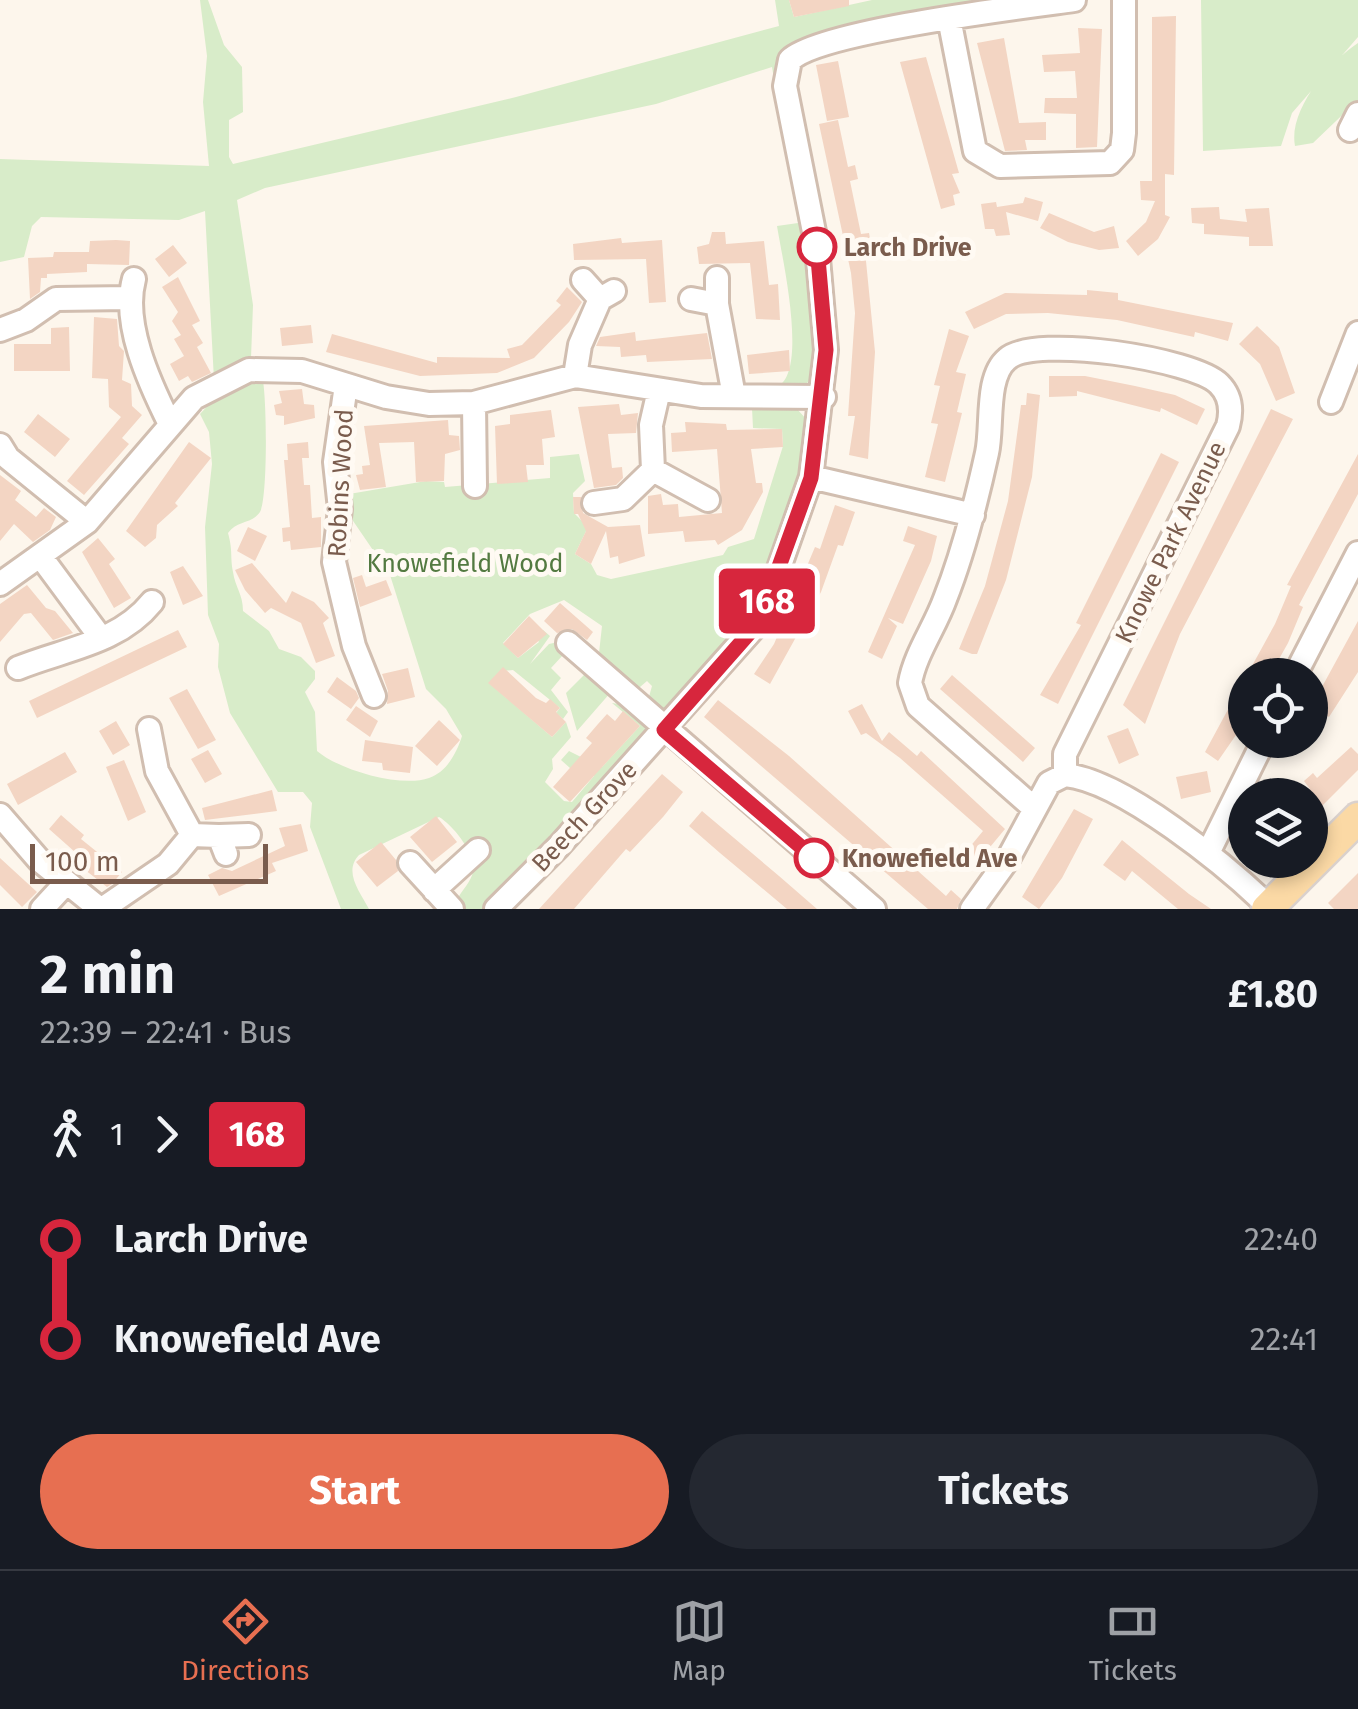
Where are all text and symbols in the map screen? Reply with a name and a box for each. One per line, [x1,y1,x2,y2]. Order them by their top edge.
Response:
marker: Larch Drive [798,228,836,266]
place label: Larch Drive [844,233,972,263]
street label: Robins Wood [322,408,360,558]
street label: Knowe Park Avenue [1109,437,1233,648]
park label: Knowefield Wood [367,549,563,579]
line badge: 168 [710,568,824,634]
text: 168 [739,580,795,622]
map controls [1228,658,1328,878]
button: locate [1228,658,1328,758]
street label: Beech Grove [526,755,644,878]
button: layers [1228,778,1328,878]
scale bar [30,839,268,884]
marker: Knowefield Ave [795,839,833,877]
place label: Knowefield Ave [842,844,1018,874]
text: 100 m [45,845,120,878]
text: 2 min [40,942,175,1008]
text: £1.80 [1228,971,1318,1017]
text: 22:39 – 22:41 · Bus [40,1013,292,1051]
icon: walk [40,1107,95,1162]
icon: forward [139,1107,194,1162]
text: 168 [229,1113,285,1155]
text: 1 [110,1115,124,1153]
text: Larch Drive [114,1216,308,1262]
text: 22:40 [1244,1220,1318,1258]
text: Knowefield Ave [114,1316,381,1362]
text: 22:41 [1250,1320,1318,1358]
button: Start [40,1434,669,1549]
button: Tickets [689,1434,1318,1549]
tab: Directions [181,1594,309,1687]
tab: Map [672,1594,727,1687]
tab: Tickets [1089,1594,1177,1687]

